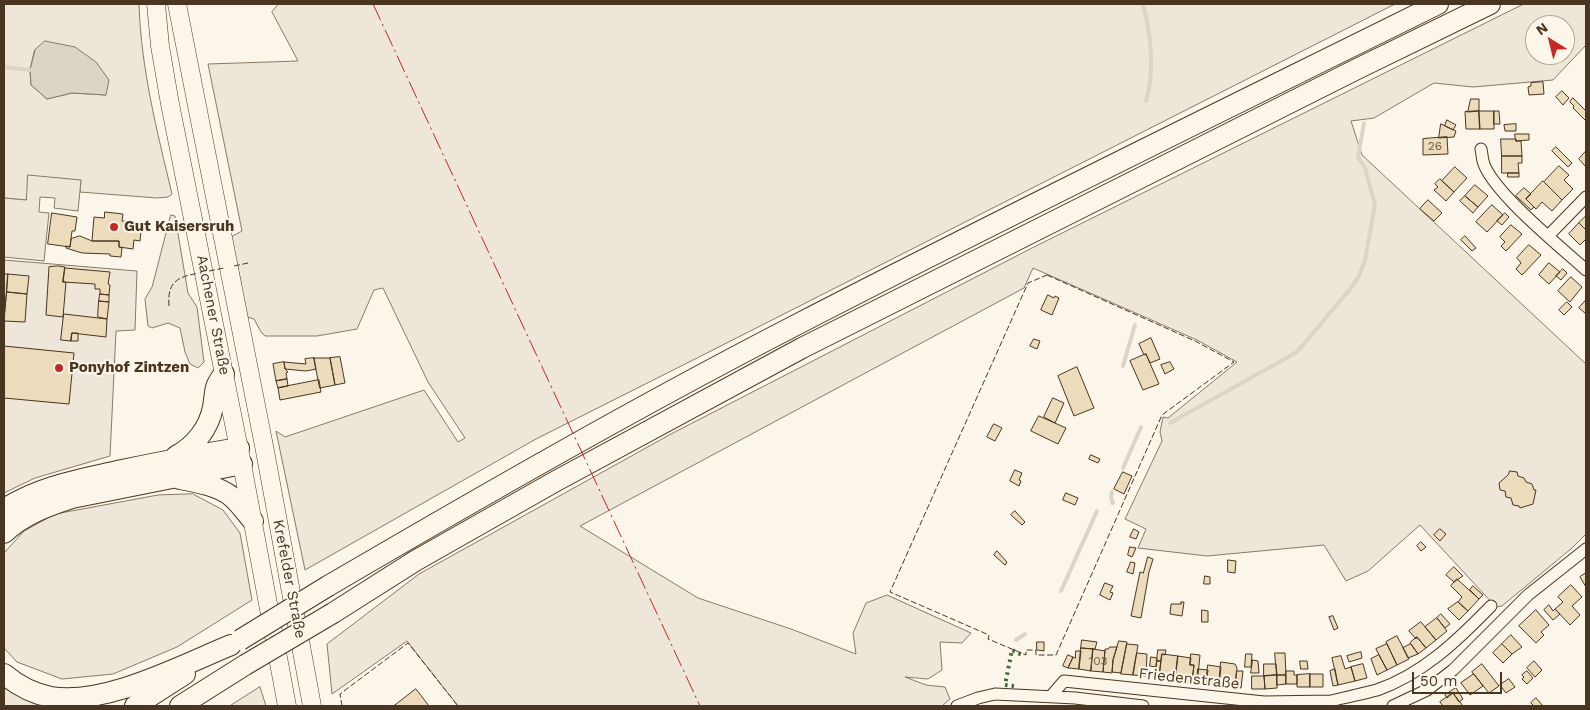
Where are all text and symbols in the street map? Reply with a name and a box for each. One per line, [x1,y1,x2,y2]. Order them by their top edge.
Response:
north arrow [1525,15,1575,65]
text: N [1533,19,1551,38]
house number: 26 [1428,139,1442,153]
place label: Gut Kaisersruh [124,218,234,236]
marker: Gut Kaisersruh [108,221,120,233]
street label: Aachener Straße [193,253,233,377]
place label: Ponyhof Zintzen [69,359,189,377]
marker: Ponyhof Zintzen [53,362,65,374]
street label: Krefelder Straße [269,518,309,640]
house number: 103 [1089,654,1107,668]
scale bar [1415,662,1505,694]
street label: Friedenstraße [1138,665,1240,693]
text: 50 m [1420,672,1457,690]

